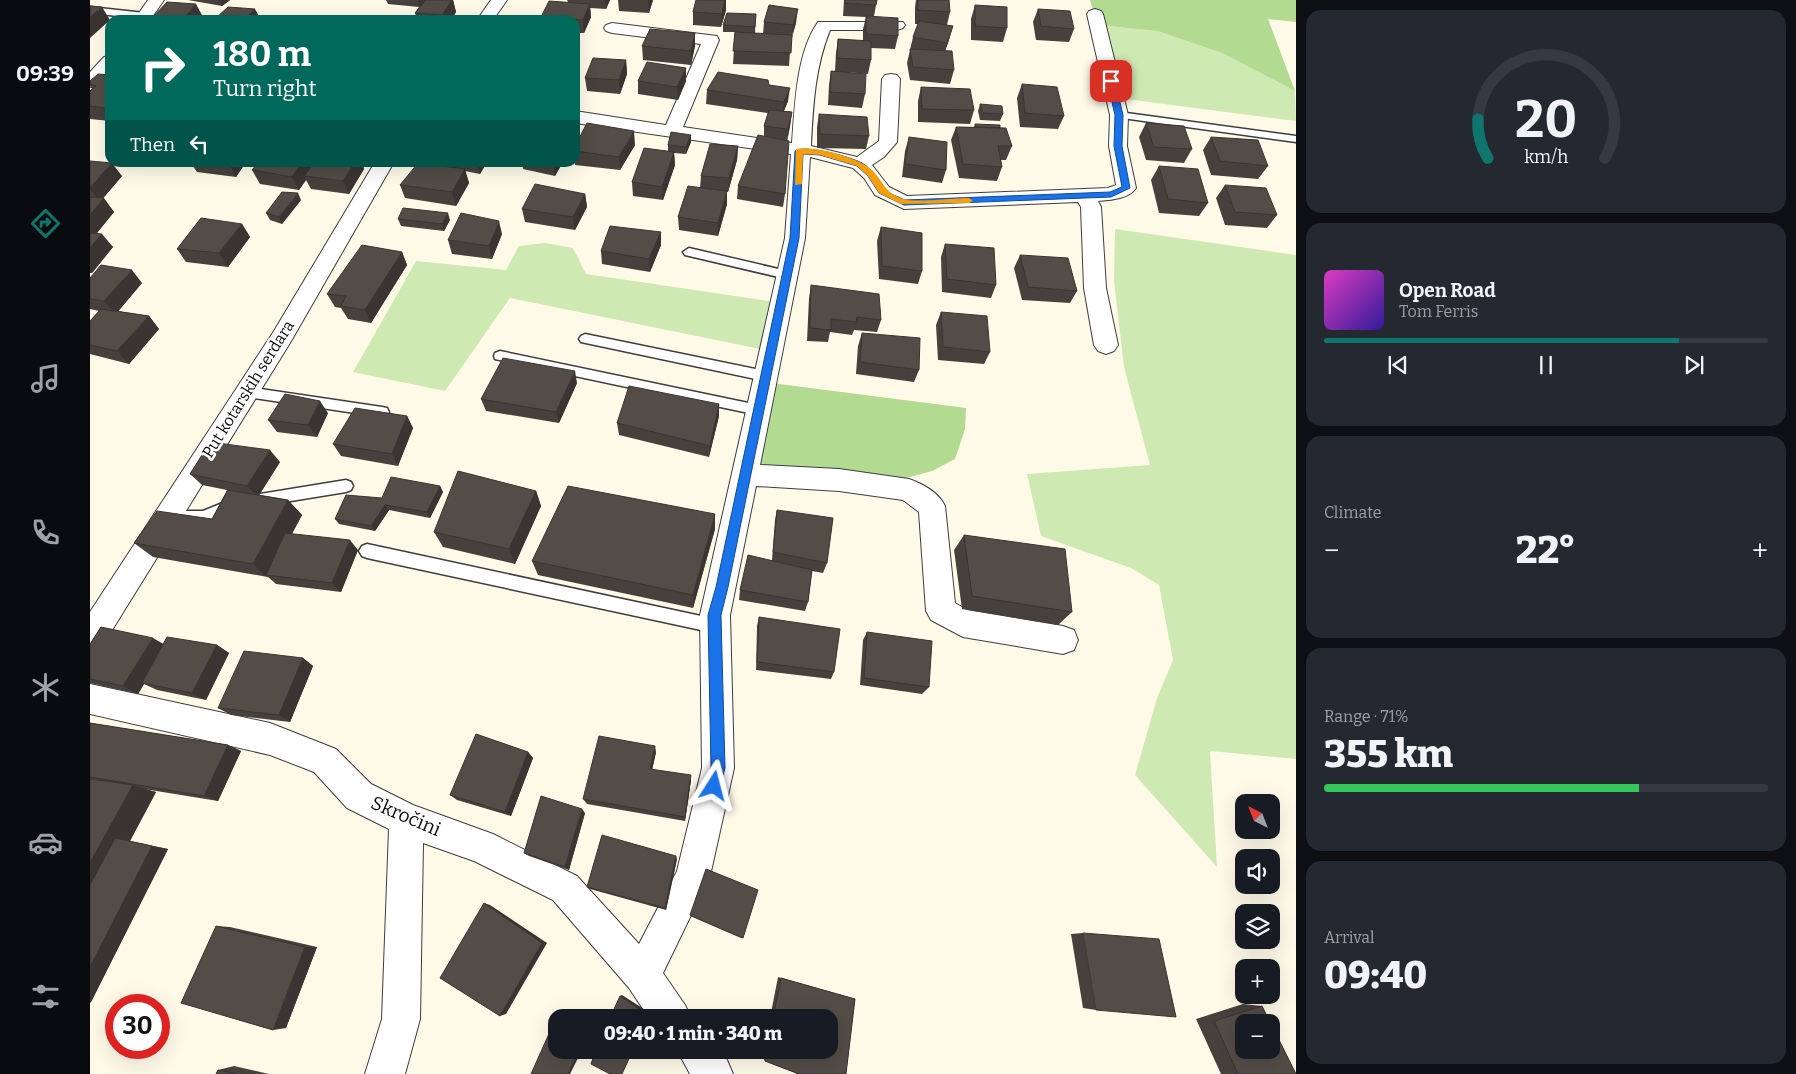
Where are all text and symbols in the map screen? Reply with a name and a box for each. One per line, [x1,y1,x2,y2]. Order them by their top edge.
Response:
text: 180 m [213,33,311,75]
icon: right [130,35,195,100]
text: 09:39 [16,60,74,87]
pin [1090,60,1132,102]
icon: arrive [1097,67,1125,95]
text: Turn right [213,75,316,102]
text: 20 [1515,88,1577,151]
icon: left [185,130,213,158]
text: Then [130,133,175,156]
text: km/h [1524,146,1568,168]
icon: directions [28,206,63,241]
text: Open Road [1399,279,1496,302]
text: Tom Ferris [1399,302,1478,321]
street label: Put kotarskih serdara [198,317,298,461]
icon: previous [1384,351,1412,379]
icon: pause [1532,351,1560,379]
icon: next [1680,351,1708,379]
icon: music [28,361,63,396]
text: Climate [1324,503,1382,522]
icon: phone [28,515,63,550]
text: 22° [1516,527,1576,573]
text: − [1324,534,1339,567]
text: + [1752,534,1768,567]
icon: climate [28,670,63,705]
text: Range · 71% [1324,707,1409,726]
text: 355 km [1324,731,1453,777]
position arrow [687,759,739,811]
street label: Skročini [368,791,445,841]
north arrow [1235,794,1280,839]
map controls [1235,794,1280,1059]
icon: car [28,825,63,860]
button: sound [1235,849,1280,894]
button: layers [1235,904,1280,949]
text: Arrival [1324,928,1375,947]
text: 09:40 [1324,952,1427,998]
button: + [1235,959,1280,1004]
icon: filters [28,979,63,1014]
speed limit sign: 30 [105,994,170,1059]
button: − [1235,1014,1280,1059]
text: 09:40 · 1 min · 340 m [604,1022,782,1045]

